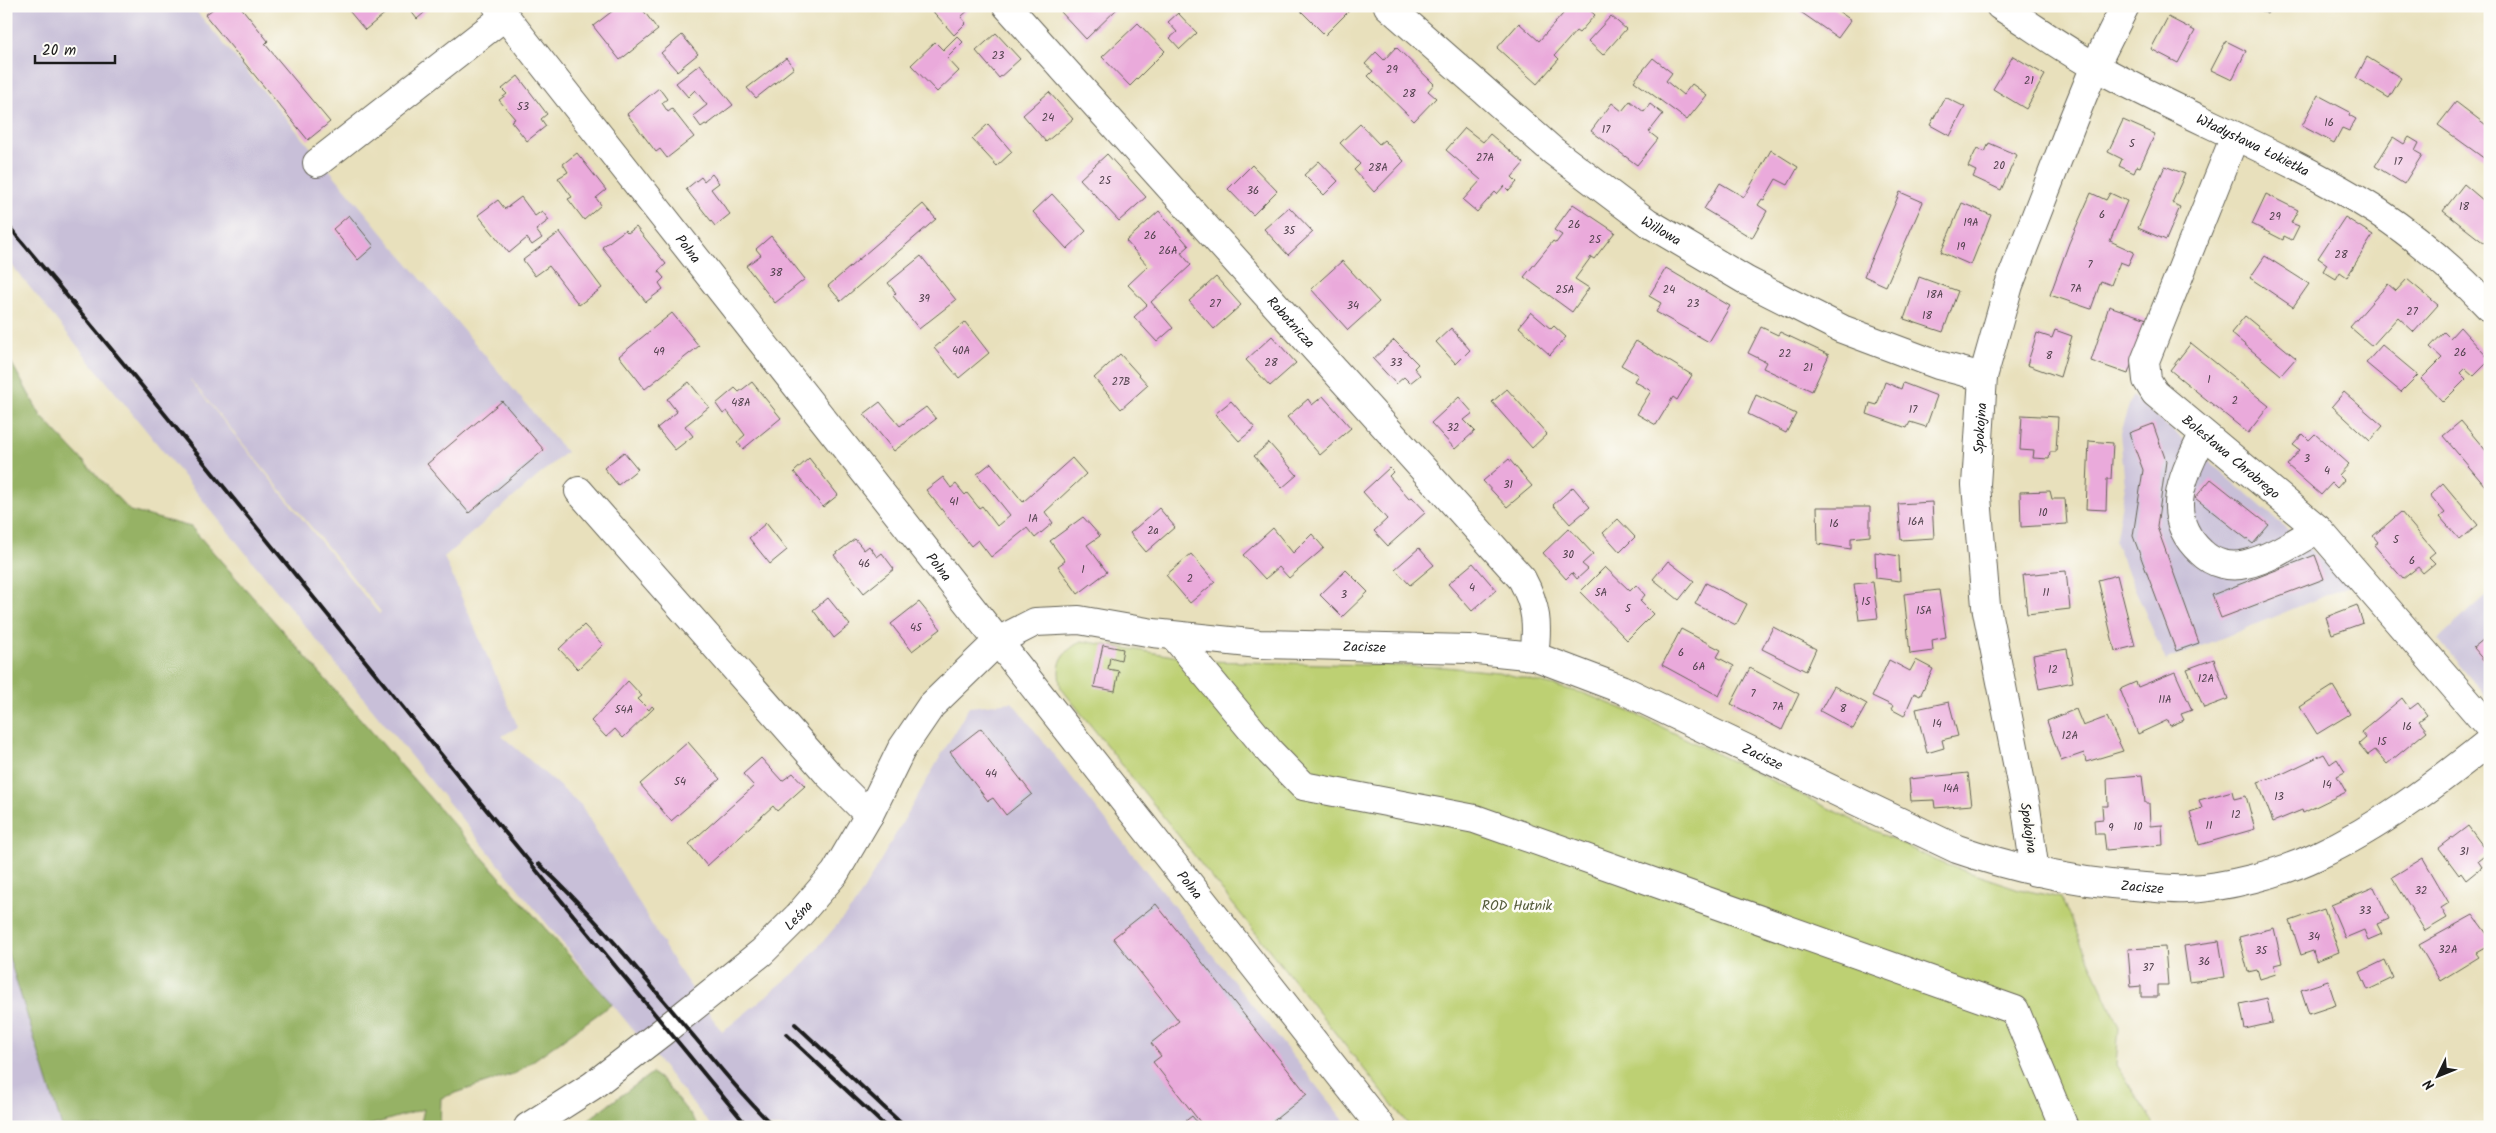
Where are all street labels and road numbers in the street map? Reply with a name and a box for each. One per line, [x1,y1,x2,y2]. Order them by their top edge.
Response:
street label: Władysława Łokietka [2192,109,2313,183]
street label: Willowa [1636,211,1685,252]
street label: Polna [669,230,706,268]
street label: Robotnicza [1261,292,1320,354]
street label: Spokojna [1968,402,1993,454]
street label: Bolesława Chrobrego [2177,410,2285,505]
street label: Polna [920,548,957,586]
street label: Zacisze [1342,636,1387,659]
street label: Zacisze [1738,738,1787,777]
street label: Spokojna [2014,801,2042,855]
street label: Polna [1171,866,1207,904]
street label: Zacisze [2120,875,2165,901]
street label: Leśna [779,896,819,936]

